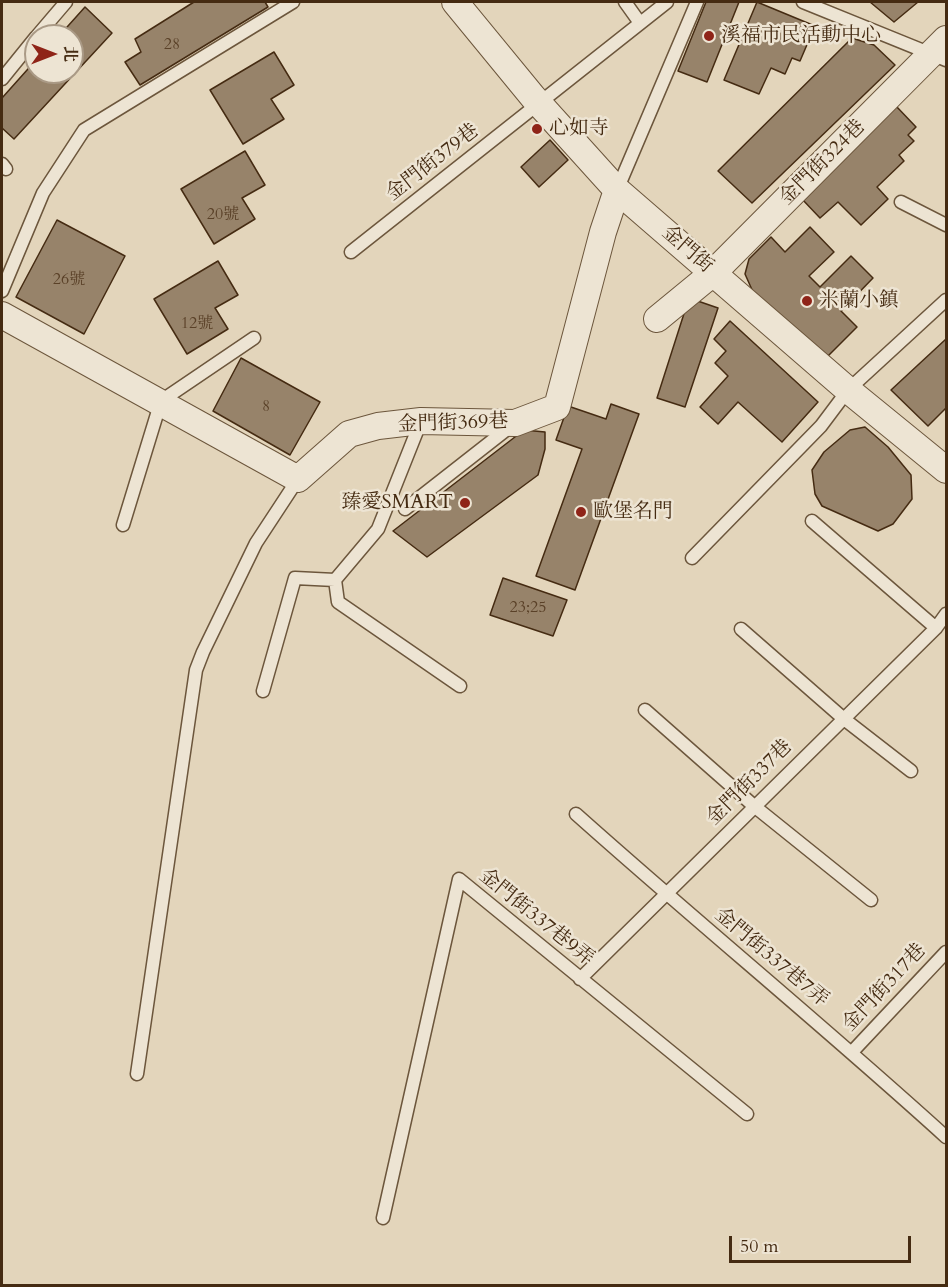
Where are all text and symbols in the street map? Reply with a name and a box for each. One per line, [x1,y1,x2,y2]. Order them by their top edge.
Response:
north arrow [24,24,84,84]
place label: 溪福市民活動中心 [721,24,881,48]
marker: 溪福市民活動中心 [702,29,716,43]
house number: 28 [164,35,180,55]
text: 北 [59,46,81,62]
street label: 金門街324巷 [775,115,871,211]
place label: 心如寺 [549,117,609,141]
street label: 金門街379巷 [382,119,484,207]
marker: 心如寺 [530,122,544,136]
house number: 20號 [207,205,239,225]
street label: 金門街 [656,221,718,279]
house number: 26號 [53,270,85,290]
place label: 米蘭小鎮 [819,289,899,313]
marker: 米蘭小鎮 [800,294,814,308]
house number: 12號 [181,314,213,334]
house number: 8 [262,397,270,417]
street label: 金門街369巷 [397,410,509,438]
place label: 臻愛SMART [341,491,453,515]
marker: 臻愛SMART [458,496,472,510]
place label: 歐堡名門 [593,500,673,524]
marker: 歐堡名門 [574,505,588,519]
house number: 23;25 [510,598,546,618]
street label: 金門街337巷 [702,735,798,831]
street label: 金門街337巷9弄 [474,864,598,972]
street label: 金門街337巷7弄 [709,903,833,1013]
street label: 金門街317巷 [838,939,932,1037]
scale bar [732,1224,914,1262]
text: 50 m [740,1234,779,1259]

